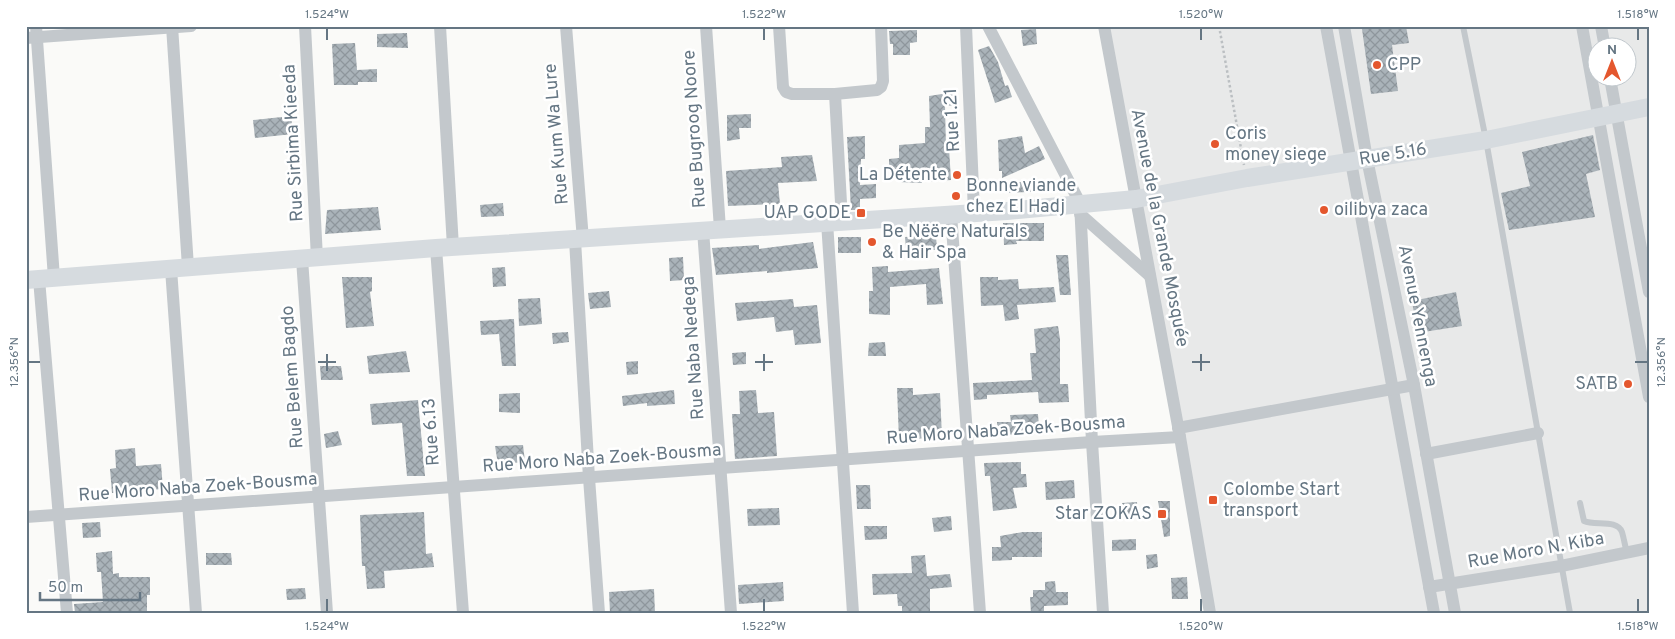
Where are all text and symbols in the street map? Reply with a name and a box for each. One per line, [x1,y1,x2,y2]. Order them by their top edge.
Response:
text: 1.524°W [305,7,349,23]
text: 1.522°W [742,7,786,23]
text: 1.520°W [1179,7,1223,23]
text: 1.518°W [1617,7,1659,23]
north arrow [1588,38,1638,88]
text: N [1607,42,1617,59]
street label: Rue Bugroog Noore [678,49,712,209]
place label: CPP [1387,54,1421,77]
marker: CPP [1371,59,1383,71]
street label: Rue Kum Wa Lure [539,62,575,206]
street label: Rue Sirbima Kieeda [278,64,310,222]
street label: Rue 1.21 [940,87,966,153]
street label: Avenue de la Grande Mosquée [1125,107,1193,349]
place label: Coris money siege [1225,123,1327,167]
marker: Coris money siege [1209,138,1221,150]
street label: Rue 5.16 [1357,138,1429,172]
place label: La Détente [859,164,947,187]
marker: La Détente [951,169,963,181]
place label: Bonne viande chez El Hadj [966,175,1076,219]
marker: Bonne viande chez El Hadj [950,190,962,202]
place label: oilibya zaca [1334,199,1428,222]
place label: UAP GODE [763,202,851,225]
marker: oilibya zaca [1318,204,1330,216]
marker: UAP GODE [855,207,867,219]
place label: Be Nëëre Naturals & Hair Spa [882,221,1028,265]
marker: Be Nëëre Naturals & Hair Spa [866,236,878,248]
street label: Avenue Yennenga [1392,243,1442,389]
street label: Rue Naba Nedega [678,275,710,421]
street label: Rue Belem Bagdo [277,305,309,449]
text: 12.356°N [7,337,23,387]
text: 12.356°N [1654,337,1670,387]
place label: SATB [1575,373,1618,396]
marker: SATB [1622,378,1634,390]
street label: Rue 6.13 [418,397,446,467]
street label: Rue Moro Naba Zoek-Bousma [886,411,1126,451]
street label: Rue Moro Naba Zoek-Bousma [482,439,722,479]
street label: Rue Moro Naba Zoek-Bousma [78,468,318,508]
place label: Colombe Start transport [1223,479,1340,523]
marker: Colombe Start transport [1207,494,1219,506]
place label: Star ZOKAS [1055,503,1152,526]
marker: Star ZOKAS [1156,508,1168,520]
street label: Rue Moro N. Kiba [1466,528,1606,574]
scale bar [40,569,140,601]
text: 50 m [48,579,83,598]
text: 1.524°W [305,619,349,635]
text: 1.522°W [742,619,786,635]
text: 1.520°W [1179,619,1223,635]
text: 1.518°W [1617,619,1659,635]

